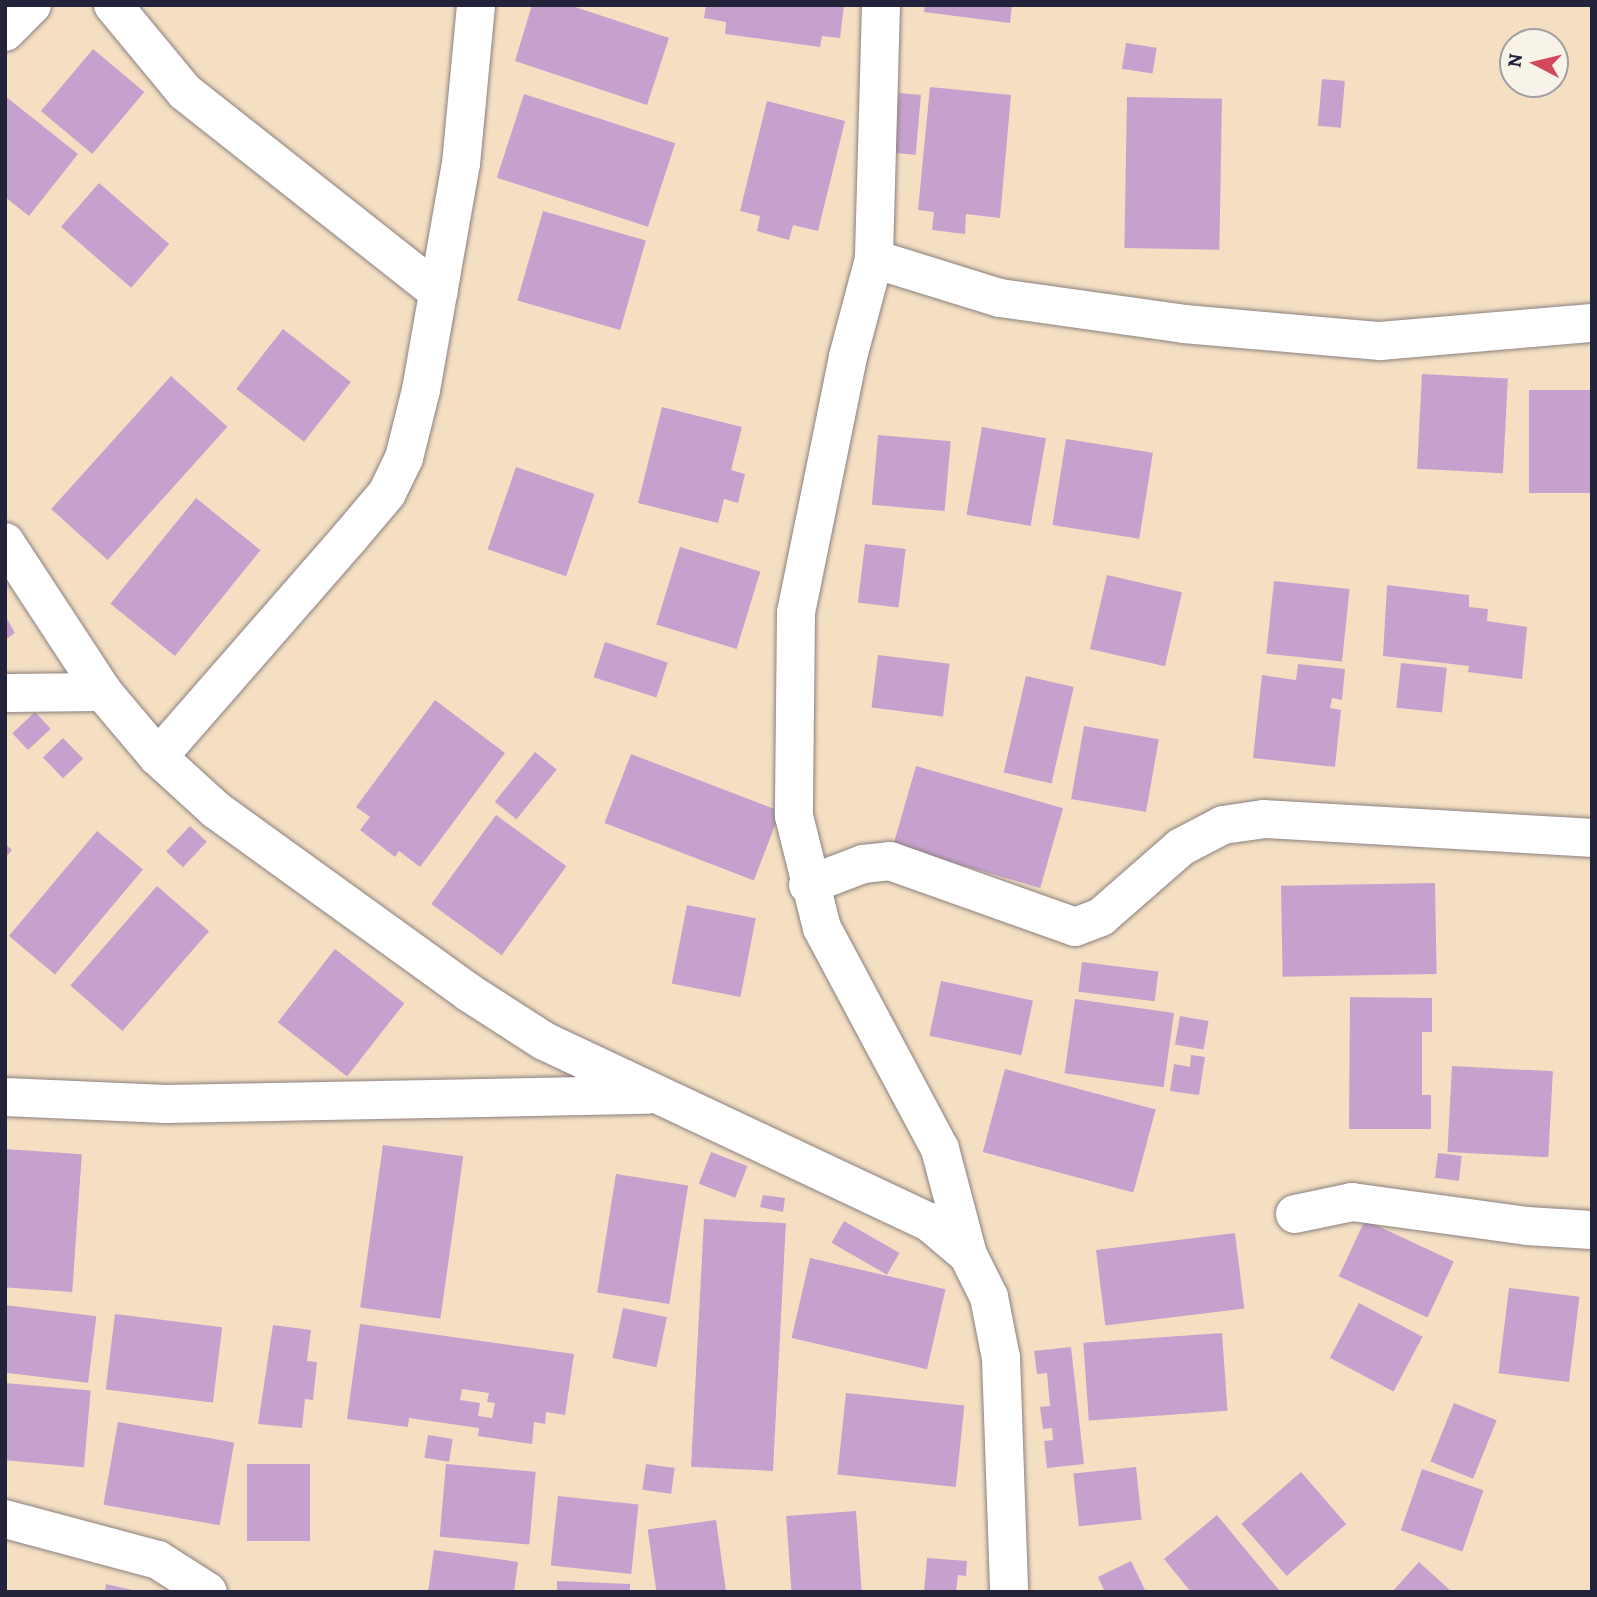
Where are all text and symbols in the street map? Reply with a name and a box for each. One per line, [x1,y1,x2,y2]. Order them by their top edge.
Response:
north arrow [1499,28,1569,98]
text: N [1501,52,1529,69]

